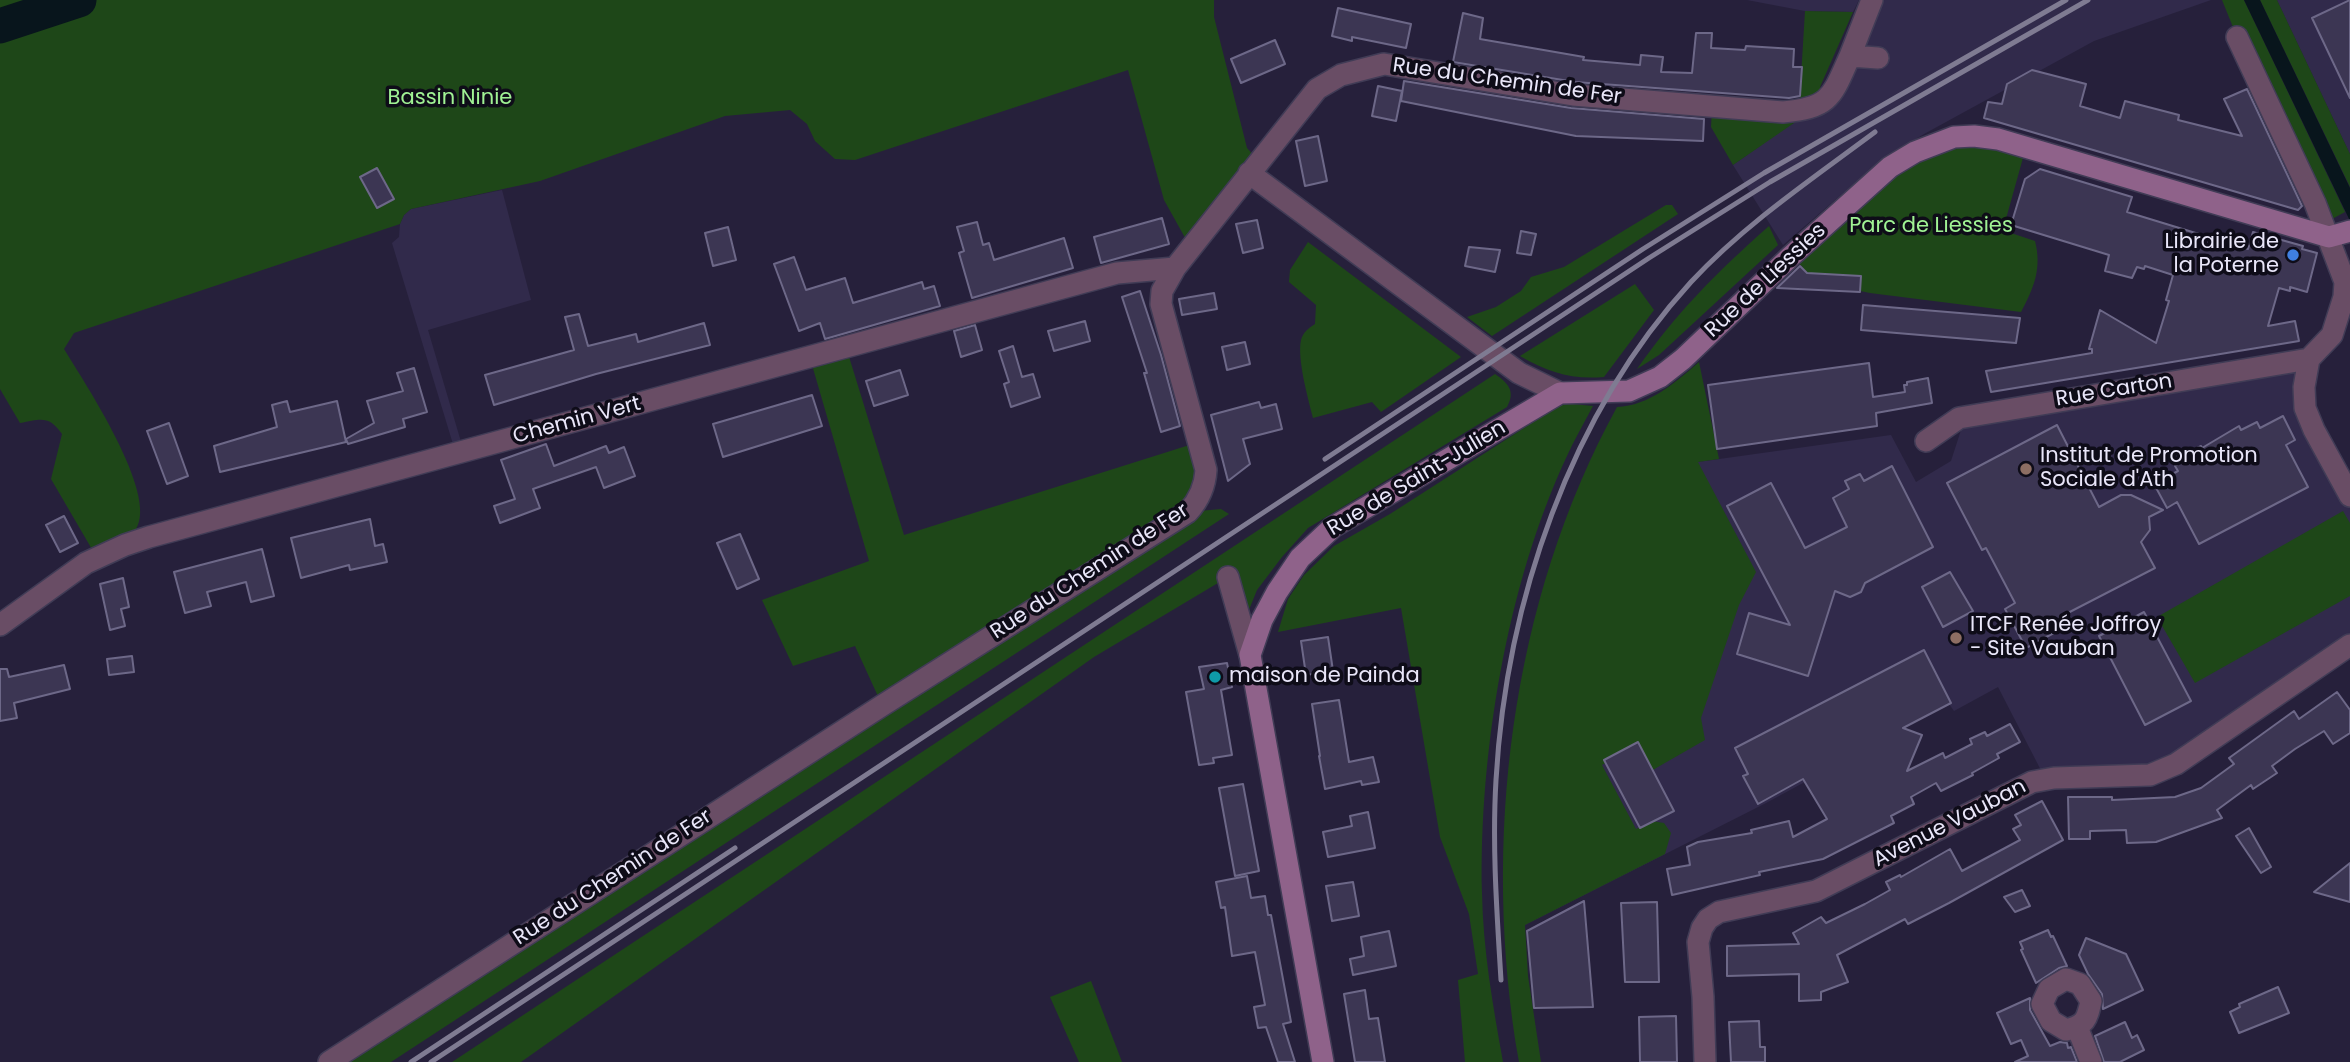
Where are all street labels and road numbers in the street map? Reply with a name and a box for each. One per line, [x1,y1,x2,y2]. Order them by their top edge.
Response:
street label: Rue du Chemin de Fer [1391,53,1623,111]
street label: Rue de Liessies [1700,219,1832,343]
street label: Rue Carton [2054,369,2174,413]
street label: Chemin Vert [510,392,644,450]
street label: Rue de Saint-Julien [1323,416,1511,542]
street label: Rue du Chemin de Fer [986,499,1194,645]
street label: Avenue Vauban [1869,775,2031,873]
street label: Rue du Chemin de Fer [509,805,717,951]

